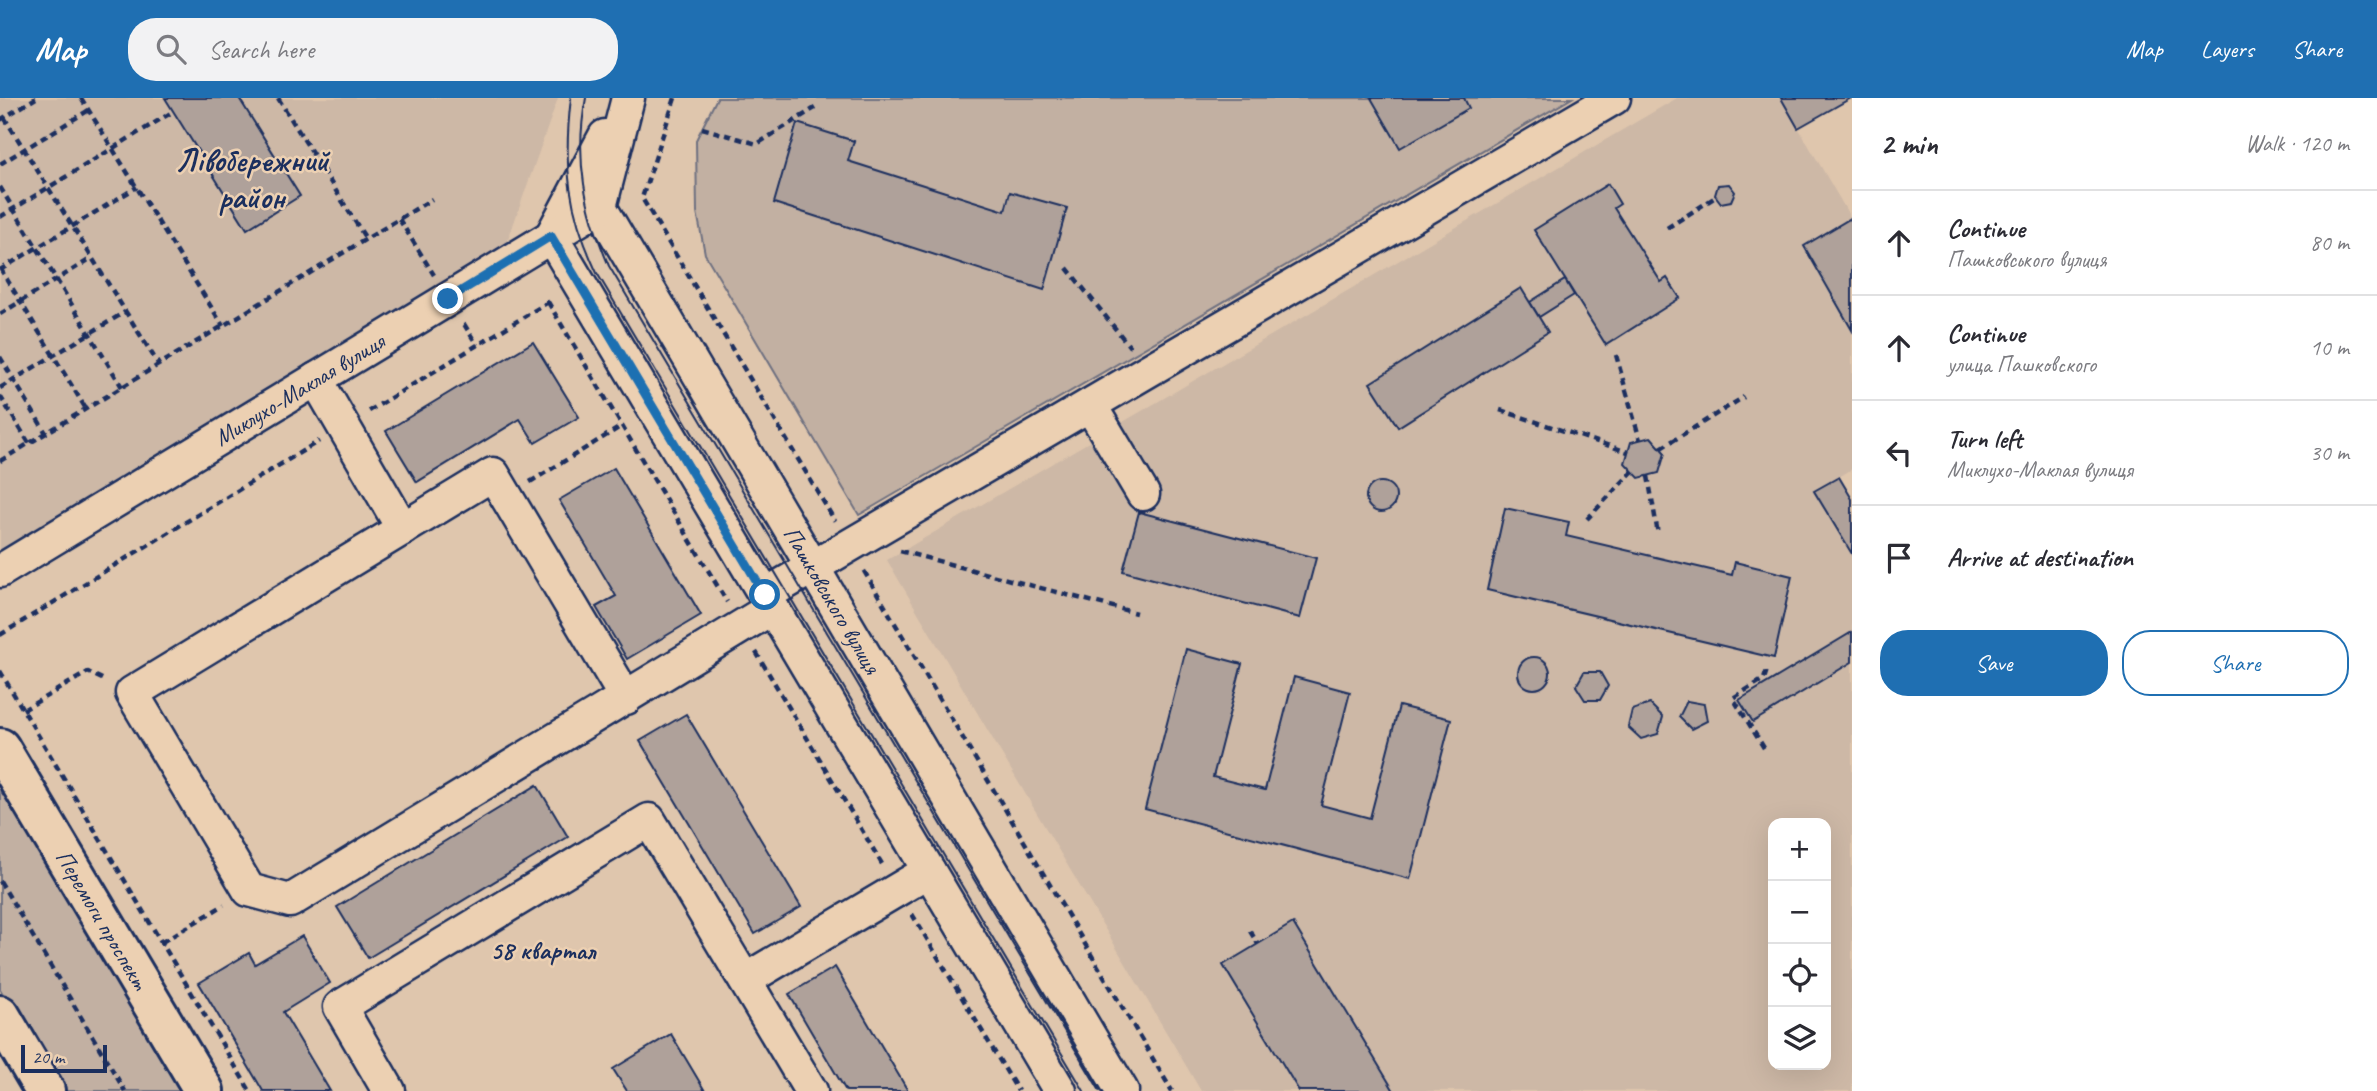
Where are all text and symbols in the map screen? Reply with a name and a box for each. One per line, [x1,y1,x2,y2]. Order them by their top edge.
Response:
search box [128,18,618,81]
text: Map [35,28,86,70]
icon: search [152,30,190,68]
text: Search here [208,33,314,66]
text: Map [2126,34,2163,64]
text: Layers [2201,34,2254,64]
text: Share [2292,34,2342,64]
text: 2 min [1880,125,1937,163]
text: Walk · 120 m [2245,129,2349,158]
district label: Лівобережний район [175,140,331,218]
text: Continue [1947,212,2025,245]
icon: ahead [1880,224,1918,262]
text: 80 m [2310,228,2349,257]
text: Пашковського вулиця [1947,245,2106,274]
route end [432,283,463,314]
text: Continue [1947,317,2025,350]
street label: Миклухо-Маклая вулиця [209,325,391,453]
icon: ahead [1880,329,1918,367]
text: 10 m [2310,333,2349,362]
text: улица Пашковского [1947,350,2096,379]
text: Turn left [1947,422,2022,455]
icon: left [1880,434,1918,472]
text: 30 m [2310,438,2349,467]
text: Миклухо-Маклая вулиця [1947,455,2133,484]
street label: Пашковського вулиця [777,521,888,680]
icon: arrive [1880,539,1918,577]
text: Arrive at destination [1947,541,2133,574]
route start [749,579,780,610]
button: Save [1880,630,2108,696]
button: Share [2122,630,2349,696]
map controls [1768,818,1831,1070]
button: + [1768,818,1831,881]
street label: Перемоги проспект [49,844,156,996]
button: − [1768,881,1831,944]
district label: 58 квартал [490,934,597,967]
button: locate [1768,944,1831,1007]
button: layers [1768,1007,1831,1070]
scale bar [21,1042,107,1074]
text: 20 m [32,1045,64,1069]

